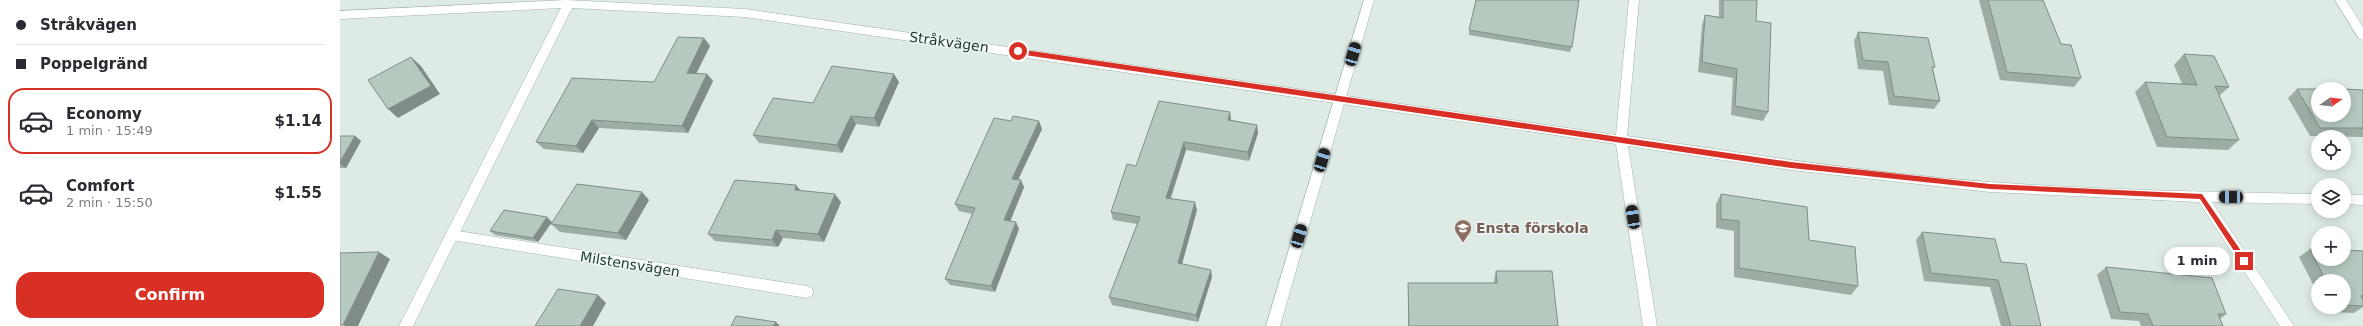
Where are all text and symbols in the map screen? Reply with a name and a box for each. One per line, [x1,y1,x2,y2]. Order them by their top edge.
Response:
text: Stråkvägen [40,16,137,34]
street label: Stråkvägen [908,29,990,55]
car [1344,41,1362,67]
route start [1009,42,1027,60]
text: Poppelgränd [40,55,148,73]
north arrow [2311,82,2351,122]
map controls [2311,82,2351,314]
icon: car [18,103,54,139]
text: Economy [66,105,142,123]
text: $1.14 [275,112,322,130]
text: 1 min · 15:49 [66,123,153,138]
button: locate [2311,130,2351,170]
car [1313,147,1331,173]
icon: car [18,175,54,211]
text: Comfort [66,177,134,195]
button: layers [2311,178,2351,218]
text: $1.55 [275,184,322,202]
car [2219,191,2243,203]
text: 2 min · 15:50 [66,195,153,210]
car [1625,204,1641,230]
school or university icon: Ensta förskola [1453,218,1473,243]
place label: Ensta förskola [1476,220,1589,236]
car [1290,223,1308,249]
button: + [2311,226,2351,266]
callout: 1 min [2164,247,2230,275]
street label: Milstensvägen [579,248,681,280]
route end [2235,252,2253,270]
text: 1 min [2177,253,2217,268]
button: Confirm [16,272,324,318]
button: − [2311,274,2351,314]

